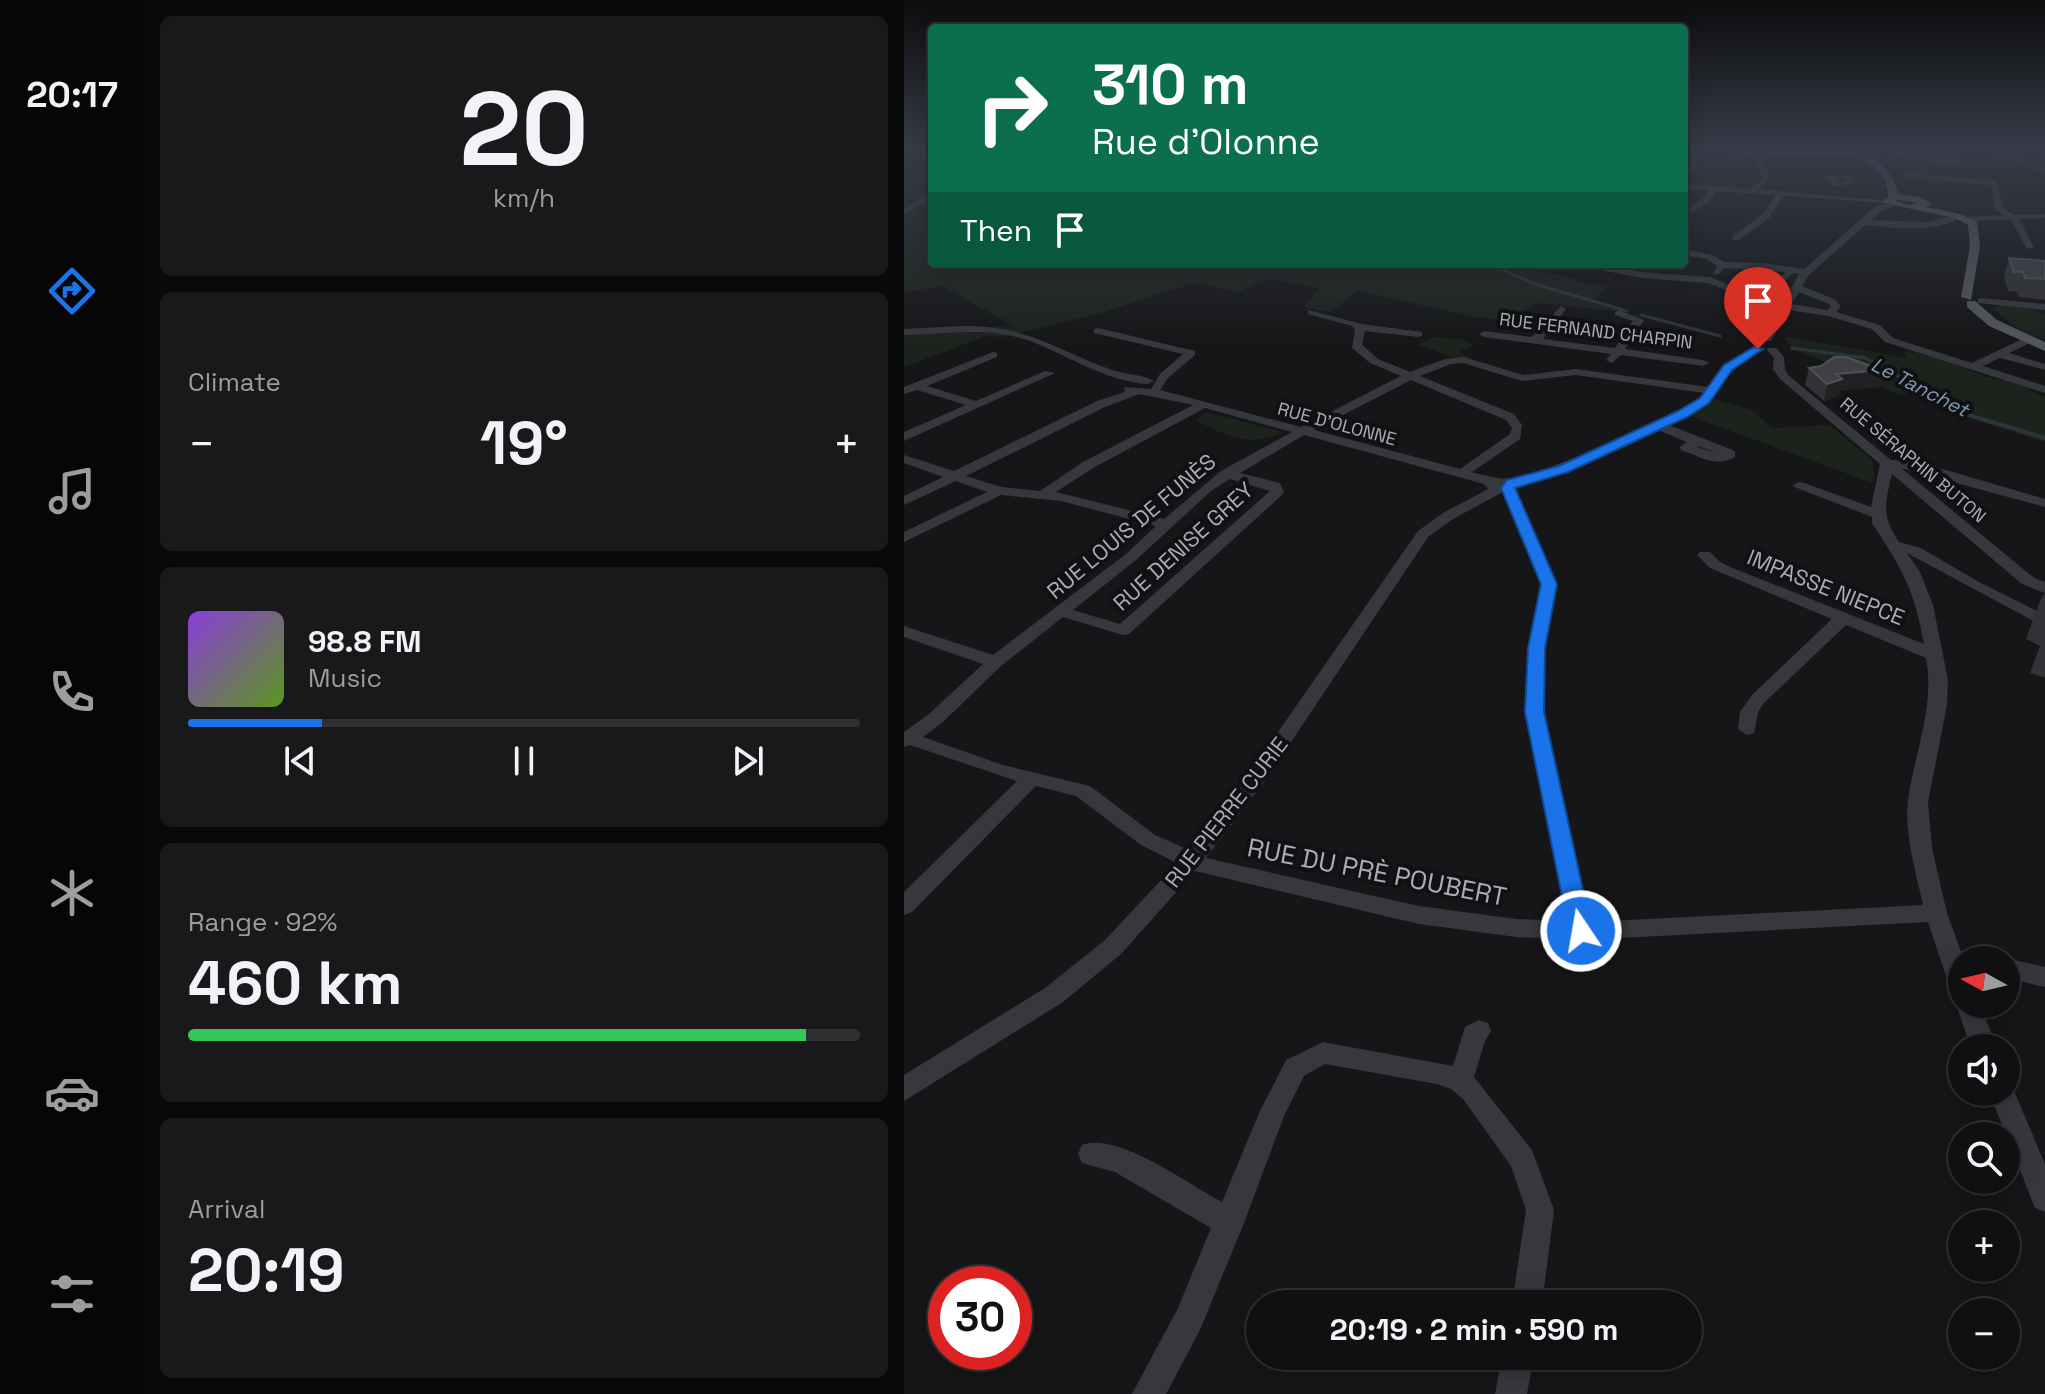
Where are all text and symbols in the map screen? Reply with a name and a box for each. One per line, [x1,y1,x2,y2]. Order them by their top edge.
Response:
text: 310 m [1092,49,1249,120]
icon: right [960,56,1064,160]
text: 20 [459,63,589,195]
text: 20:17 [26,72,118,118]
text: Rue d'Olonne [1092,119,1320,165]
text: km/h [493,181,555,215]
icon: arrive [1048,208,1092,252]
text: Then [960,211,1032,250]
icon: directions [44,263,100,319]
pin [1724,267,1792,349]
icon: arrive [1736,279,1780,323]
street label: RUE FERNAND CHARPIN [1498,307,1694,354]
water label: Le Tanchet [1867,351,1975,423]
text: Climate [188,365,281,399]
street label: RUE SÉRAPHIN BUTON [1836,392,1991,527]
street label: RUE D'OLONNE [1275,397,1399,450]
text: 19° [480,405,568,482]
text: − [188,416,215,472]
text: + [833,416,860,472]
street label: RUE LOUIS DE FUNÈS [1041,447,1221,605]
icon: music [44,463,100,519]
street label: RUE DENISE GREY [1107,475,1259,616]
street label: IMPASSE NIEPCE [1743,543,1909,631]
text: 98.8 FM [308,622,422,661]
text: Music [308,661,382,695]
icon: phone [44,664,100,720]
street label: RUE PIERRE CURIE [1158,731,1294,893]
icon: previous [278,739,322,783]
icon: pause [502,739,546,783]
icon: next [726,739,770,783]
street label: RUE DU PRÈ POUBERT [1245,830,1509,914]
icon: climate [44,865,100,921]
position arrow [1539,889,1623,973]
text: Range · 92% [188,905,337,939]
text: 460 km [188,945,402,1022]
north arrow [1948,946,2020,1018]
map controls [1948,946,2020,1370]
button: sound [1948,1034,2020,1106]
icon: car [44,1065,100,1121]
button: search [1948,1122,2020,1194]
text: Arrival [188,1192,265,1226]
button: + [1948,1210,2020,1282]
text: 20:19 [188,1232,345,1309]
icon: filters [44,1266,100,1322]
speed limit sign: 30 [928,1266,1032,1370]
button: − [1948,1298,2020,1370]
text: 20:19 · 2 min · 590 m [1330,1310,1618,1349]

